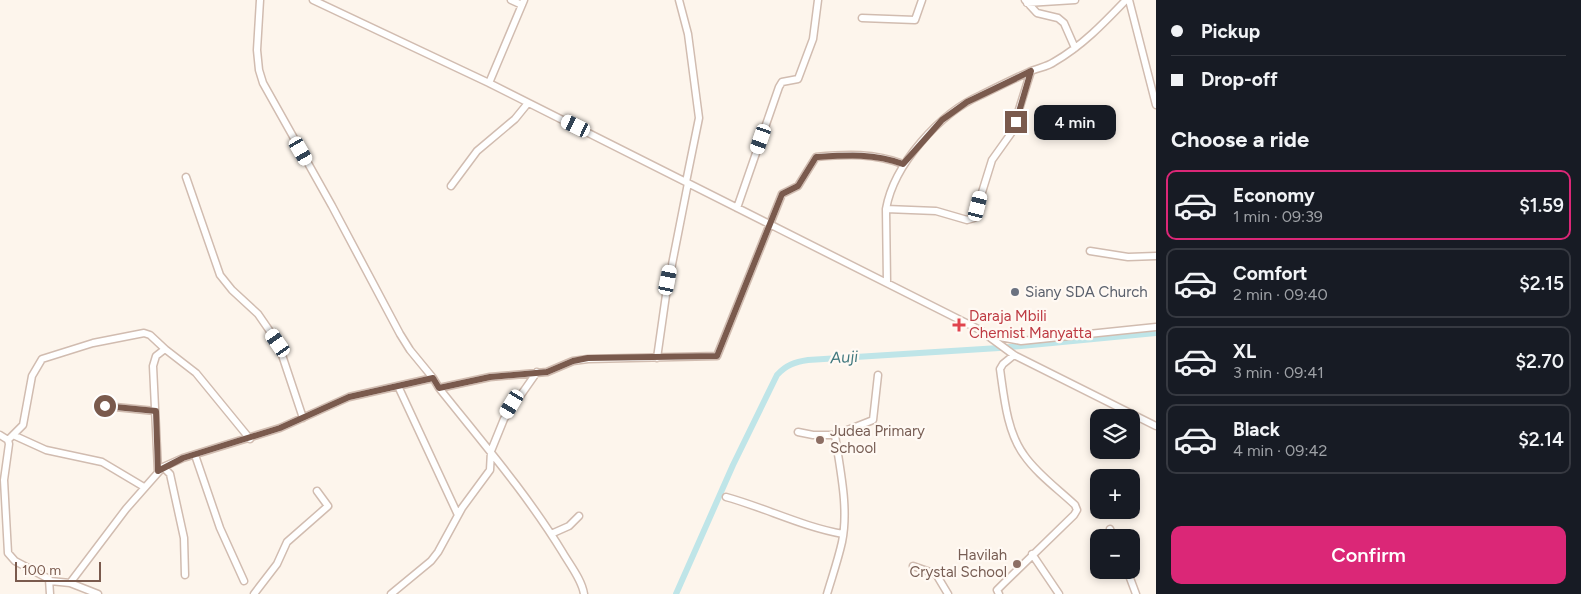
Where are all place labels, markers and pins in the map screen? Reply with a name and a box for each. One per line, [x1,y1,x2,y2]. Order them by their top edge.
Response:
place label: Siany SDA Church [1025,283,1148,301]
marker: Siany SDA Church [1009,286,1021,298]
place label: Daraja Mbili Chemist Manyatta [969,307,1092,342]
marker: Daraja Mbili Chemist Manyatta [953,319,965,331]
place label: Judea Primary School [830,422,925,457]
marker: Judea Primary School [814,434,826,446]
place label: Havilah Crystal School [910,546,1007,581]
marker: Havilah Crystal School [1011,558,1023,570]

